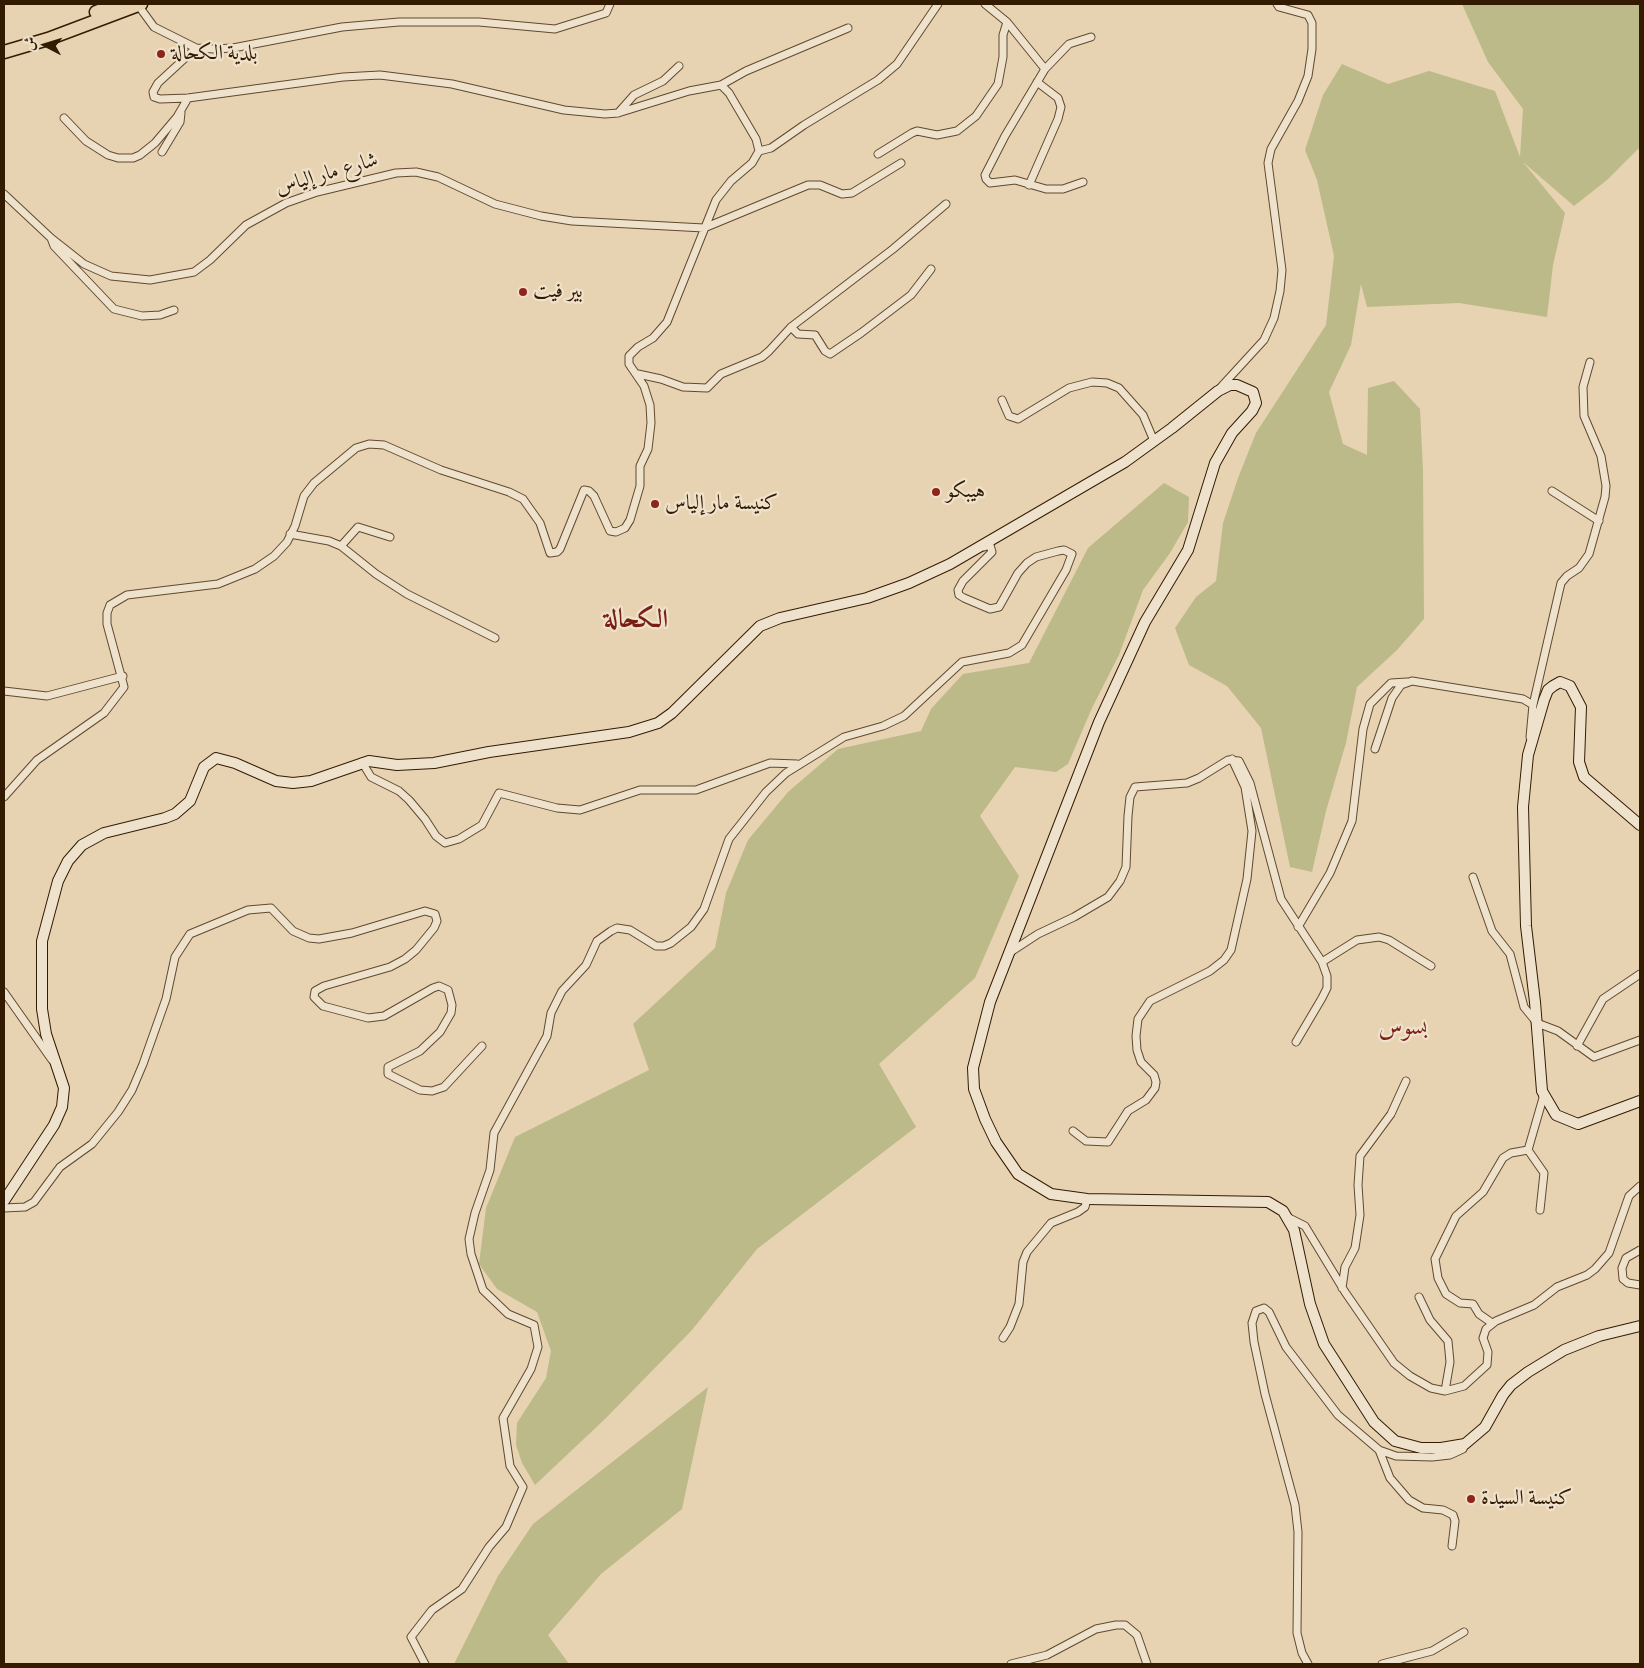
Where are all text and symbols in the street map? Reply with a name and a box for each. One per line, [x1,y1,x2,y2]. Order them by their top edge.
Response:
north arrow [20,20,70,70]
text: ش [20,36,39,51]
place label: بلدية الكحالة [171,41,257,67]
marker: بلدية الكحالة [155,48,167,60]
street label: شارع مار إلياس [273,148,381,202]
place label: بير فيت [533,279,583,305]
marker: بير فيت [517,286,529,298]
place label: هيبكو [946,479,985,505]
marker: هيبكو [930,486,942,498]
place label: كنيسة مار إلياس [665,491,778,517]
marker: كنيسة مار إلياس [649,498,661,510]
district label: الكحالة [604,605,668,637]
district label: بسوس [1378,1015,1428,1043]
place label: كنيسة السيدة [1481,1486,1572,1512]
marker: كنيسة السيدة [1465,1493,1477,1505]

